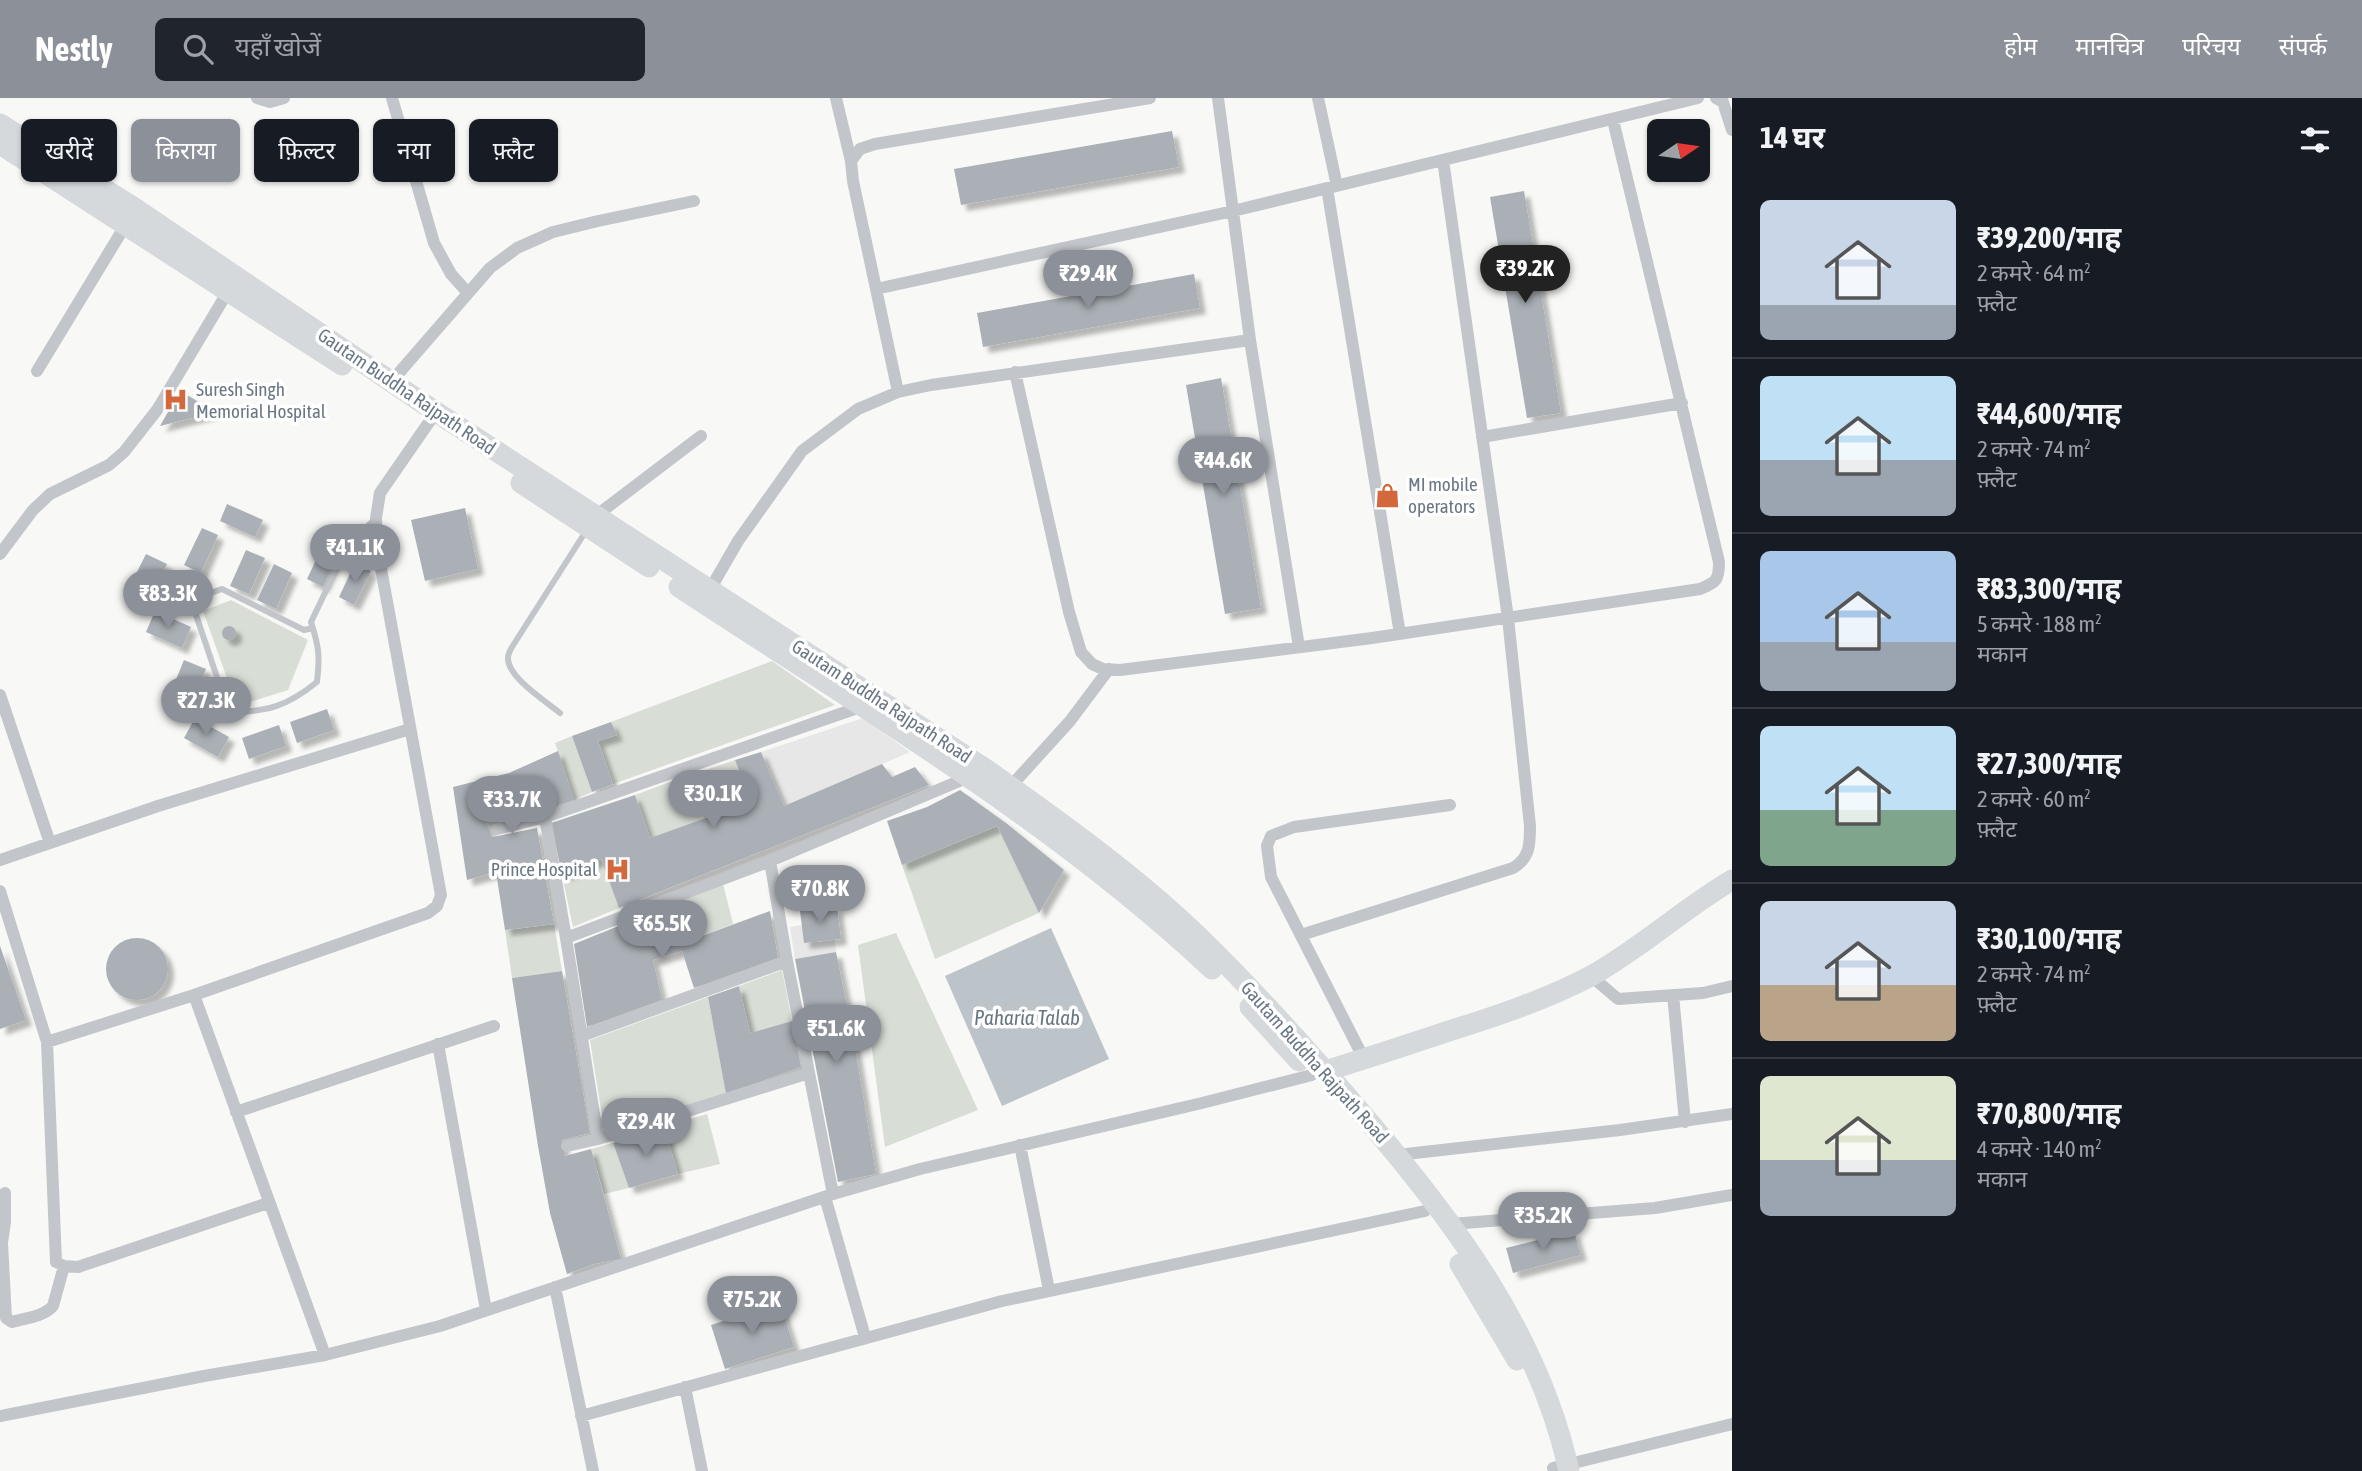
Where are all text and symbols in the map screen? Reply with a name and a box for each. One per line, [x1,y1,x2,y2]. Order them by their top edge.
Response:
search box [155,18,645,81]
text: Nestly [35,30,113,68]
icon: search [179,30,217,68]
text: यहाँ खोजें [235,32,321,62]
text: होम [2004,33,2037,60]
text: मानचित्र [2075,33,2144,60]
text: परिचय [2182,33,2241,60]
text: संपर्क [2279,33,2327,60]
chip: खरीदें [21,119,117,182]
chip: किराया [131,119,240,182]
chip: फ़िल्टर [254,119,359,182]
chip: नया [373,119,455,182]
chip: फ़्लैट [469,119,558,182]
north arrow [1647,119,1710,182]
map controls [1647,119,1710,182]
text: 14 घर [1760,120,1825,154]
icon: filters [2296,121,2334,159]
text: ₹39,200/माह [1977,220,2121,254]
icon: home [1816,228,1900,312]
pin: ₹39.2K [1468,246,1582,305]
pin: ₹29.4K [1031,250,1145,310]
text: ₹39.2K [1496,255,1554,281]
text: ₹29.4K [1059,260,1117,286]
text: 2 कमरे · 64 m² [1977,260,2091,286]
text: फ़्लैट [1977,290,2017,316]
street label: Gautam Buddha Rajpath Road [314,323,500,459]
place label: Suresh Singh Memorial Hospital [196,378,326,422]
hospital icon: Suresh Singh Memorial Hospital [162,386,190,414]
text: ₹44,600/माह [1977,396,2121,430]
icon: home [1816,404,1900,488]
text: 2 कमरे · 74 m² [1977,436,2091,462]
pin: ₹44.6K [1166,438,1280,497]
text: ₹44.6K [1194,447,1252,473]
text: फ़्लैट [1977,466,2017,492]
place label: MI mobile operators [1408,473,1478,517]
shop icon: MI mobile operators [1374,481,1402,509]
pin: ₹41.1K [298,524,412,584]
text: ₹41.1K [326,534,384,560]
pin: ₹83.3K [111,570,225,630]
text: ₹83,300/माह [1977,571,2121,605]
icon: home [1816,579,1900,663]
text: ₹83.3K [139,580,197,606]
text: 5 कमरे · 188 m² [1977,611,2102,637]
street label: Gautam Buddha Rajpath Road [788,635,976,767]
text: मकान [1977,641,2027,667]
pin: ₹27.3K [149,678,263,737]
text: ₹27.3K [177,687,235,713]
text: ₹27,300/माह [1977,746,2121,780]
icon: home [1816,754,1900,838]
pin: ₹30.1K [656,770,770,830]
pin: ₹33.7K [455,776,569,836]
text: ₹30.1K [684,780,742,806]
text: ₹33.7K [483,786,541,812]
text: 2 कमरे · 60 m² [1977,786,2091,812]
text: फ़्लैट [1977,816,2017,842]
hospital icon: Prince Hospital [603,855,631,883]
place label: Prince Hospital [491,858,597,880]
pin: ₹70.8K [763,866,877,925]
text: ₹70.8K [791,875,849,901]
pin: ₹65.5K [605,900,719,960]
text: ₹65.5K [633,910,691,936]
text: ₹30,100/माह [1977,921,2121,955]
icon: home [1816,929,1900,1013]
text: 2 कमरे · 74 m² [1977,961,2091,987]
street label: Gautam Buddha Rajpath Road [1237,977,1393,1147]
text: फ़्लैट [1977,991,2017,1017]
water label: Paharia Talab [974,1005,1080,1029]
pin: ₹51.6K [779,1006,893,1065]
text: ₹51.6K [807,1015,865,1041]
text: ₹70,800/माह [1977,1096,2121,1130]
pin: ₹29.4K [589,1098,703,1158]
icon: home [1816,1104,1900,1188]
text: ₹29.4K [617,1108,675,1134]
text: 4 कमरे · 140 m² [1977,1136,2102,1162]
text: मकान [1977,1166,2027,1192]
pin: ₹35.2K [1486,1192,1600,1252]
text: ₹35.2K [1514,1202,1572,1228]
pin: ₹75.2K [695,1276,809,1336]
text: ₹75.2K [723,1286,781,1312]

